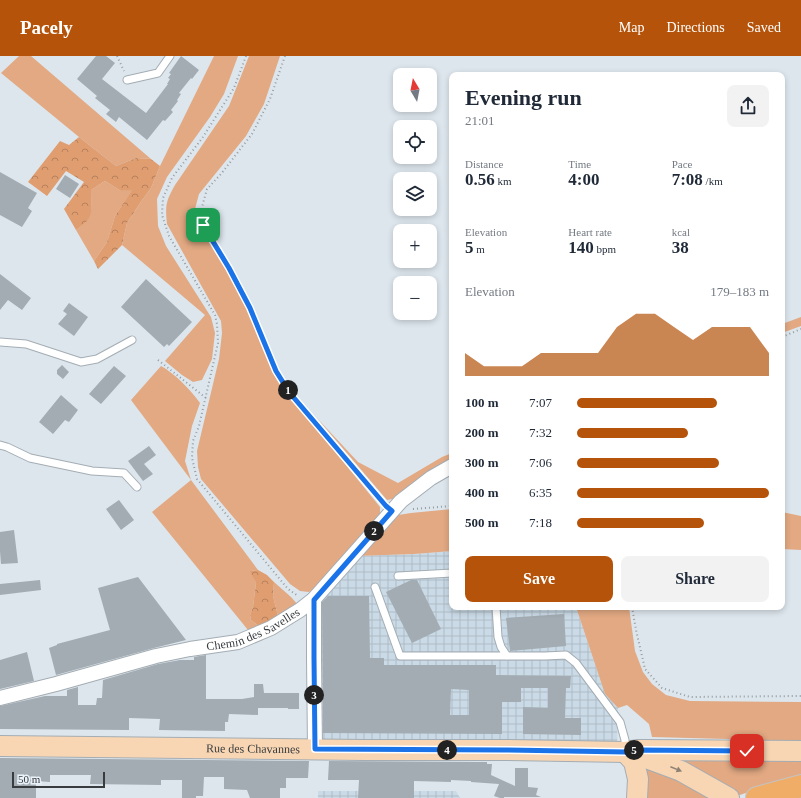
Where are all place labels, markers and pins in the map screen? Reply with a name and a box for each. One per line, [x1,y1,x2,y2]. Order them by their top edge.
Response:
pin [186,208,220,242]
pin: 1 [278,380,298,400]
pin: 2 [364,521,384,541]
pin: 3 [304,685,324,705]
pin [730,734,764,768]
pin: 4 [437,740,457,760]
pin: 5 [624,740,644,760]

